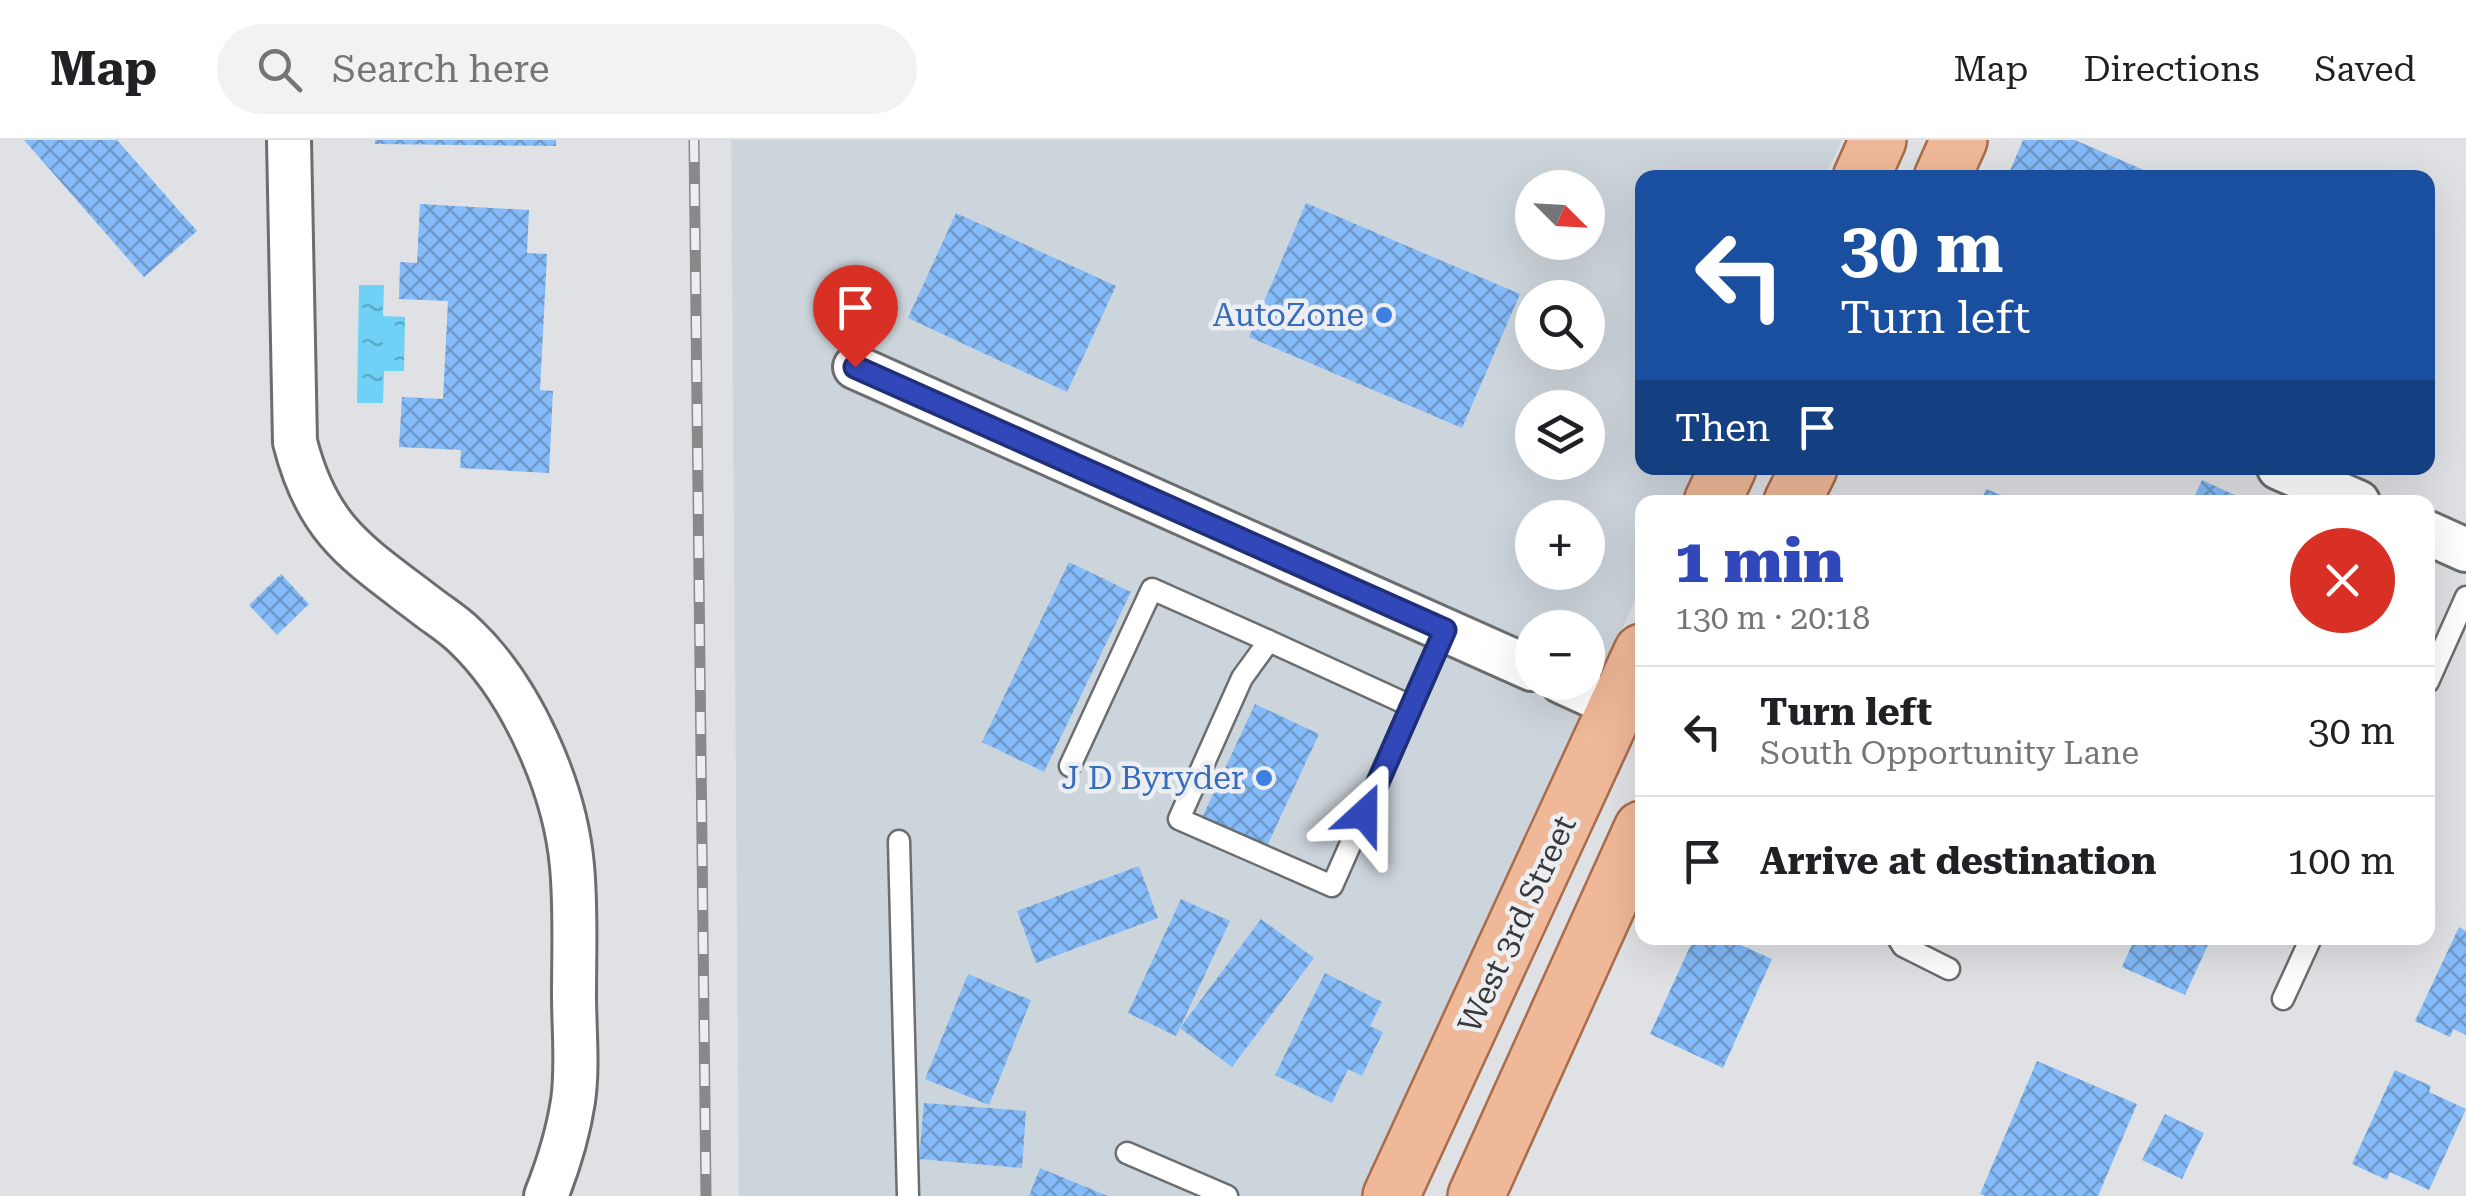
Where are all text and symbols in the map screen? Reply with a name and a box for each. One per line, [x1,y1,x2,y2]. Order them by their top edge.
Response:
search box [217,24,917,114]
text: Map [50,41,157,97]
icon: search [252,42,307,97]
text: Search here [332,47,550,91]
text: Map [1954,49,2028,90]
text: Directions [2083,49,2260,90]
text: Saved [2315,49,2416,90]
north arrow [1515,170,1605,260]
map controls [1515,170,1605,700]
text: 30 m [1840,207,2004,289]
icon: left [1675,210,1805,340]
pin [813,265,898,368]
icon: arrive [828,280,883,335]
button: search [1515,280,1605,370]
text: Turn left [1840,291,2030,344]
place label: AutoZone [1213,296,1364,334]
marker: AutoZone [1373,304,1395,326]
button: layers [1515,390,1605,480]
icon: arrive [1790,400,1845,455]
text: Then [1675,406,1770,450]
button: + [1515,500,1605,590]
text: 1 min [1675,526,1844,597]
button: close [2290,528,2395,633]
text: 130 m · 20:18 [1675,599,1870,637]
button: − [1515,610,1605,700]
text: Turn left [1760,690,1932,734]
icon: left [1675,704,1730,759]
text: 30 m [2308,709,2395,753]
text: South Opportunity Lane [1760,734,2139,772]
place label: J D Byryder [1062,759,1244,797]
position arrow [1312,762,1416,866]
marker: J D Byryder [1253,767,1275,789]
street label: West 3rd Street [1450,809,1584,1039]
icon: arrive [1675,834,1730,889]
text: Arrive at destination [1760,839,2156,883]
text: 100 m [2287,839,2395,883]

